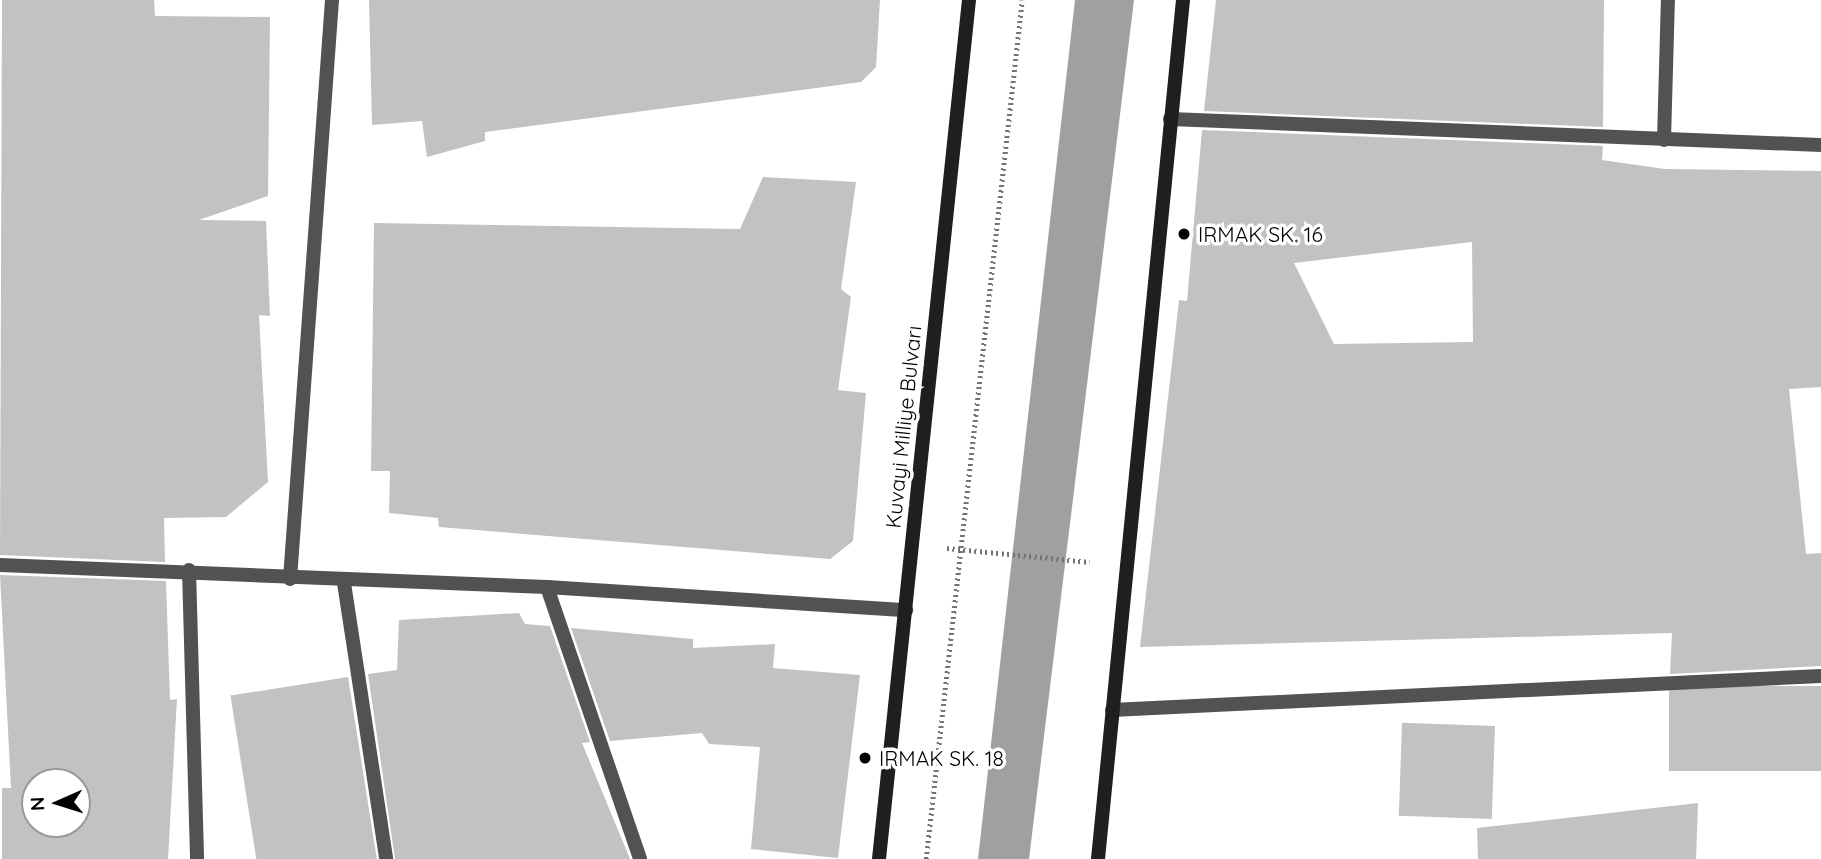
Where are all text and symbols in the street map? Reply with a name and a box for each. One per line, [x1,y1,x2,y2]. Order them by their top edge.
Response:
place label: IRMAK SK. 16 [1198,221,1323,247]
marker: IRMAK SK. 16 [1176,226,1192,242]
street label: Kuvayi Milliye Bulvarı [880,324,926,530]
place label: IRMAK SK. 18 [879,745,1004,771]
marker: IRMAK SK. 18 [857,750,873,766]
north arrow [21,768,91,838]
text: N [25,796,49,812]

